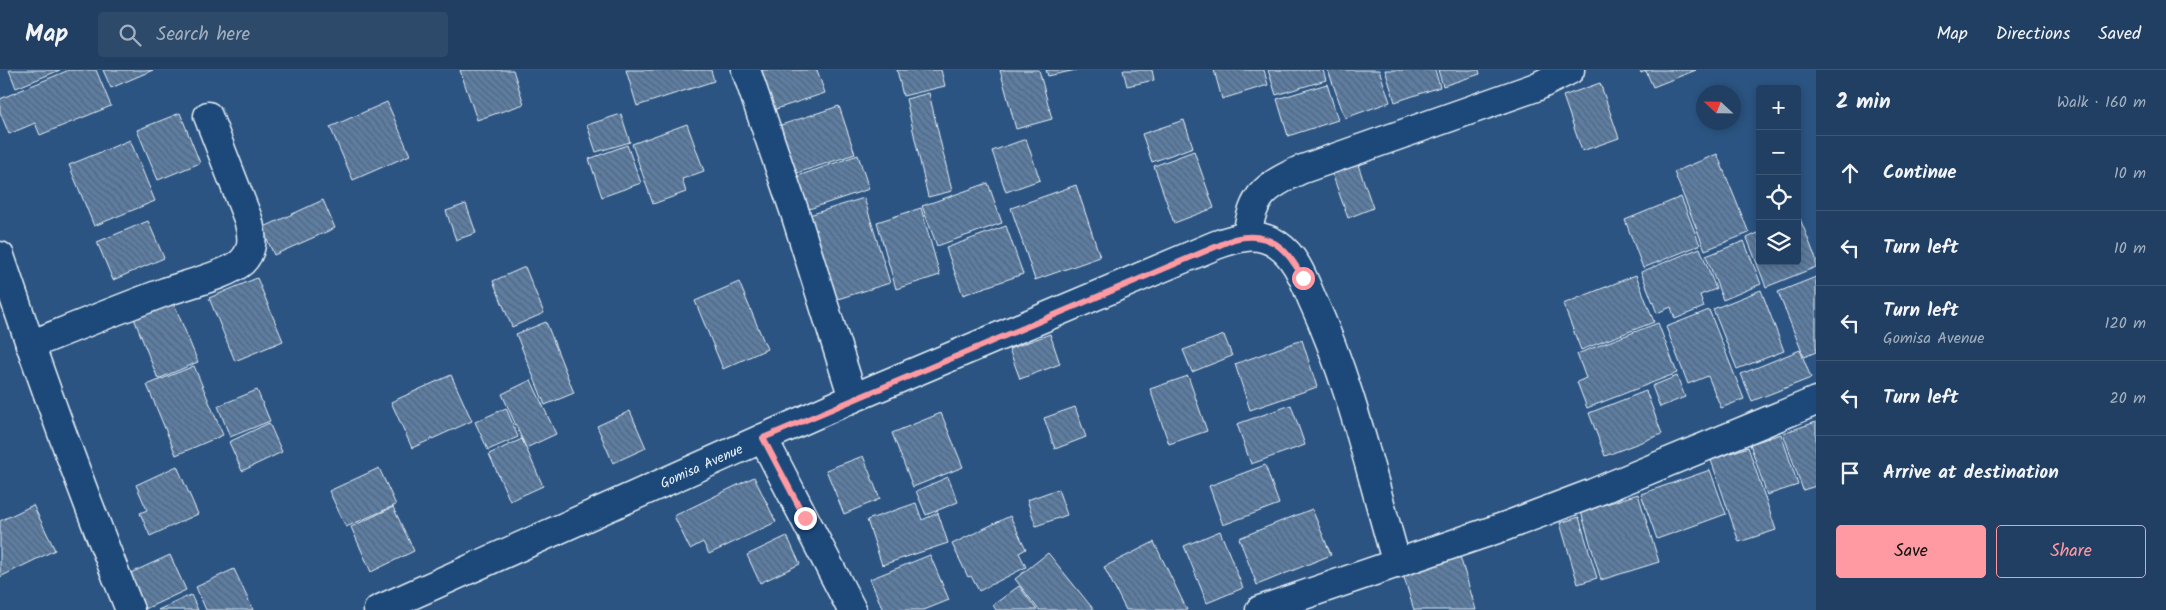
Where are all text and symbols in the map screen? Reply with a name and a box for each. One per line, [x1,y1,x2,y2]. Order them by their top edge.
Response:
search box [98,12,448,57]
text: Map [25,15,68,54]
text: Search here [156,20,250,50]
text: Map [1936,20,1968,49]
text: Directions [1996,20,2070,49]
text: Saved [2098,20,2141,49]
icon: search [116,21,144,49]
north arrow [1696,85,1741,130]
map controls [1756,85,1801,265]
button: + [1756,85,1801,130]
text: 2 min [1836,86,1891,119]
text: Walk · 160 m [2057,90,2146,115]
button: − [1756,130,1801,175]
text: Continue [1883,158,1956,188]
icon: ahead [1836,159,1864,187]
text: 10 m [2114,161,2146,186]
button: locate [1756,175,1801,220]
button: layers [1756,220,1801,265]
text: Turn left [1883,233,1958,263]
icon: left [1836,234,1864,262]
text: 10 m [2114,236,2146,261]
route start [1292,267,1315,290]
text: Turn left [1883,296,1958,326]
icon: left [1836,309,1864,337]
text: 120 m [2105,311,2146,336]
text: Gomisa Avenue [1883,326,1984,351]
text: Turn left [1883,383,1958,413]
icon: left [1836,384,1864,412]
text: 20 m [2110,386,2146,411]
street label: Gomisa Avenue [657,438,747,495]
text: Arrive at destination [1883,458,2059,488]
icon: arrive [1836,459,1864,487]
route end [794,507,817,530]
button: Save [1836,525,1986,578]
button: Share [1996,525,2146,578]

